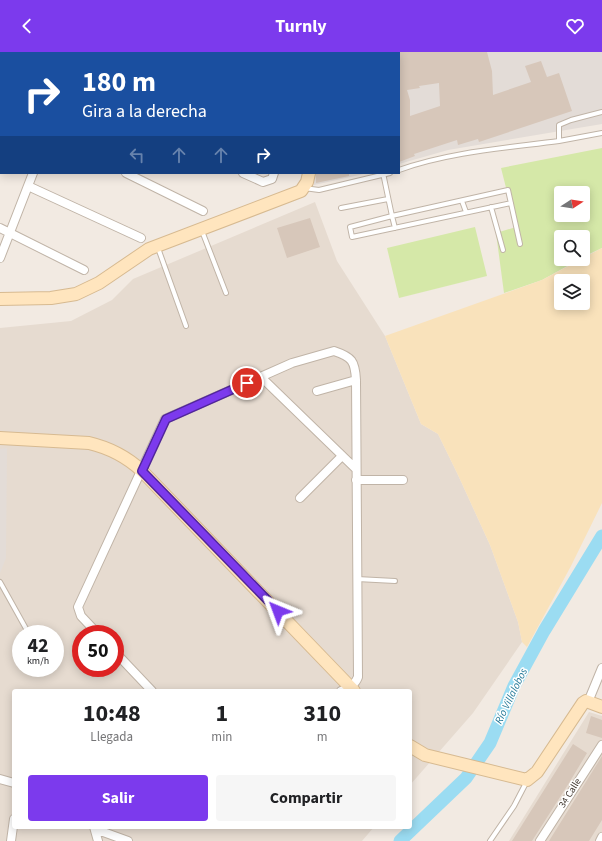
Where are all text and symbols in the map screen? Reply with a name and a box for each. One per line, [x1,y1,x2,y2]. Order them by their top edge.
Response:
text: Turnly [275,14,327,39]
icon: back [16,15,38,37]
icon: heart [564,15,586,37]
text: 180 m [82,62,156,102]
icon: right [16,68,68,120]
text: Gira a la derecha [82,99,207,124]
icon: left [126,144,148,166]
icon: ahead [168,144,190,166]
icon: ahead [210,144,232,166]
icon: right [252,144,274,166]
north arrow [554,186,590,222]
map controls [554,186,590,310]
button: search [554,230,590,266]
button: layers [554,274,590,310]
pin [230,366,264,400]
icon: arrive [236,372,258,394]
position arrow [257,590,299,632]
speed limit sign: 50 [72,625,124,677]
text: 42 [27,632,49,660]
text: km/h [27,654,49,668]
water label: Río Villalobos [491,665,531,726]
text: 10:48 [83,696,141,731]
text: 1 [216,696,228,731]
text: 310 [303,696,341,731]
text: Llegada [90,728,133,746]
text: min [211,728,232,746]
text: m [317,728,328,746]
button: Salir [28,775,208,821]
button: Compartir [216,775,396,821]
street label: 34 Calle [555,775,585,811]

